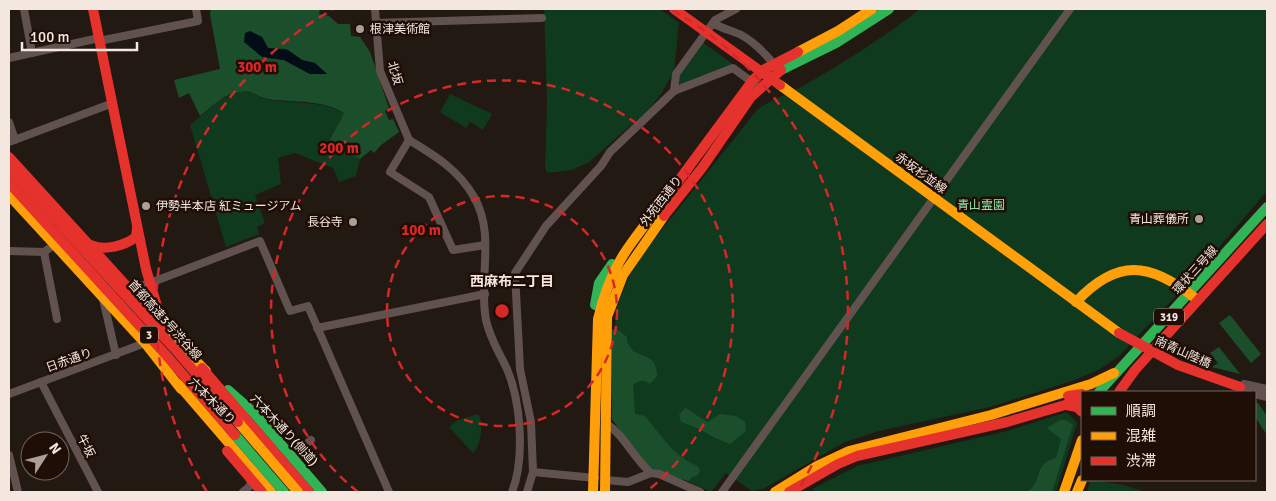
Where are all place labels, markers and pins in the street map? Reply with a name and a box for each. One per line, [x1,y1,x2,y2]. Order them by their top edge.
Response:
place label: 根津美術館 [370,22,430,37]
marker: 根津美術館 [354,23,366,35]
place label: 伊勢半本店 紅ミュージアム [156,199,302,214]
marker: 伊勢半本店 紅ミュージアム [140,200,152,212]
place label: 青山葬儀所 [1129,212,1189,227]
marker: 青山葬儀所 [1193,213,1205,225]
place label: 長谷寺 [307,215,343,230]
marker: 長谷寺 [347,216,359,228]
centre of rings [493,302,511,320]

